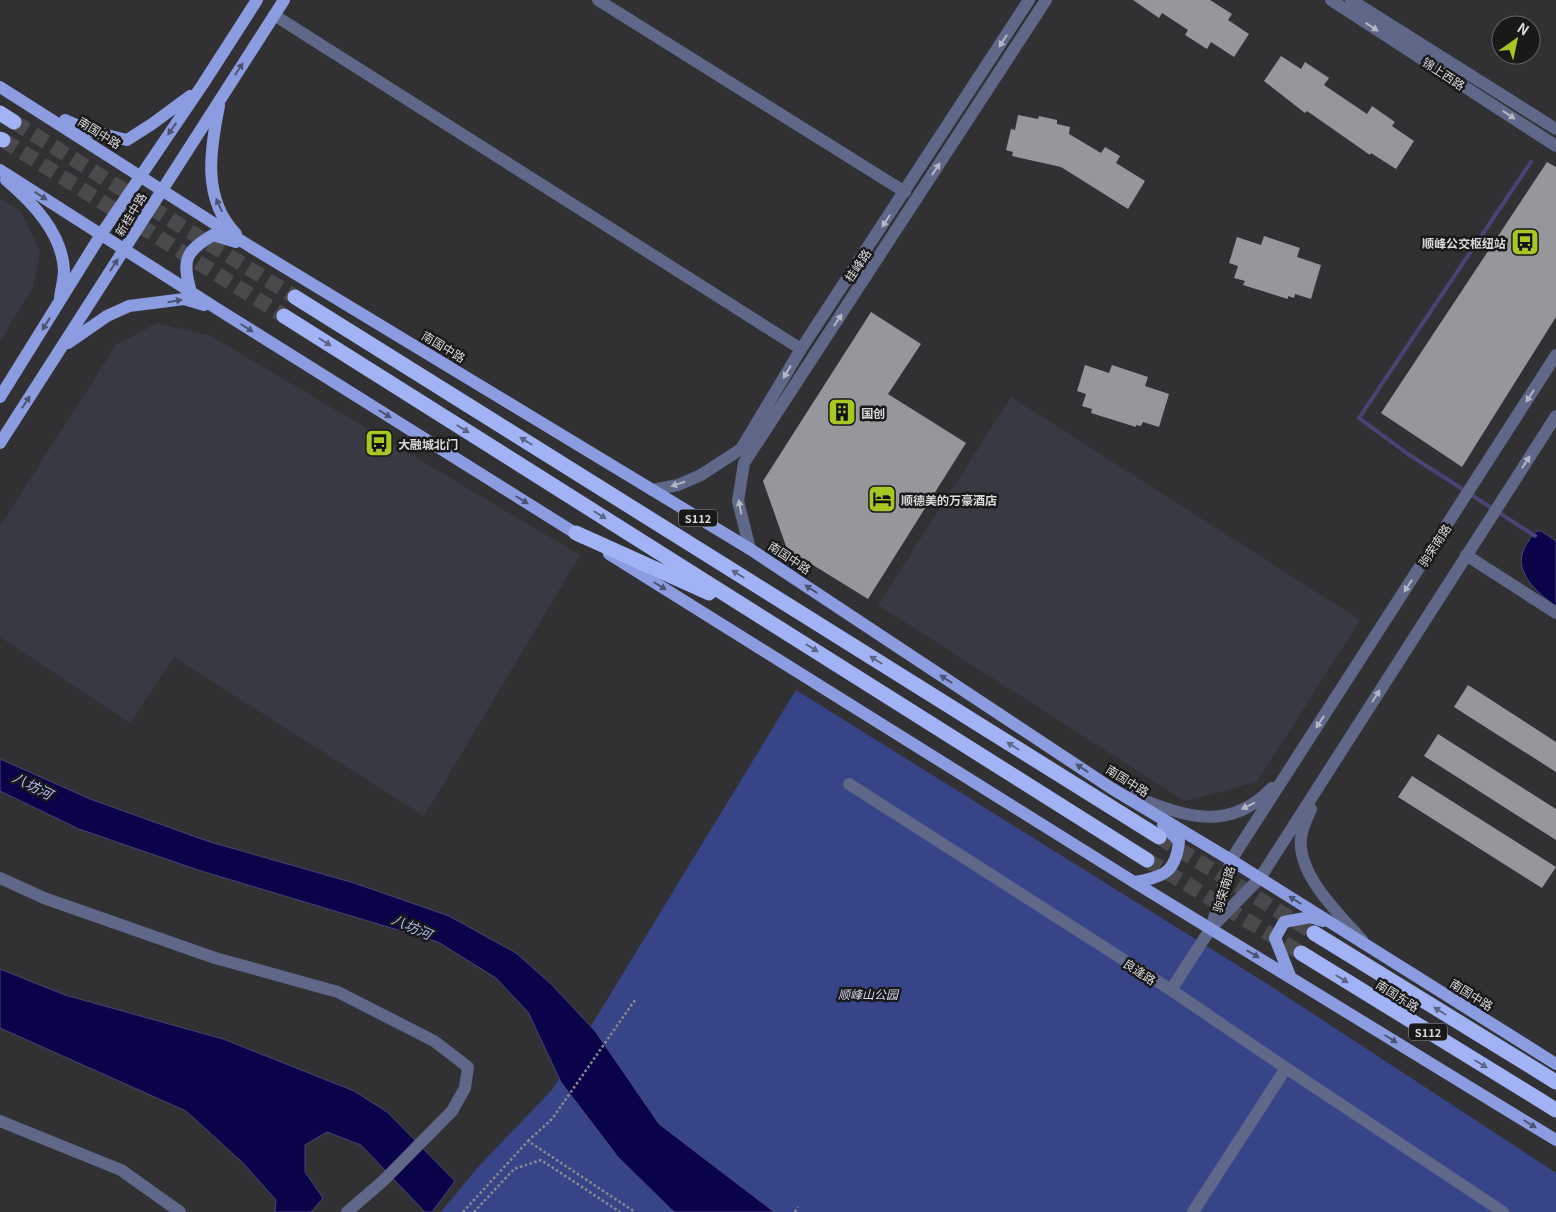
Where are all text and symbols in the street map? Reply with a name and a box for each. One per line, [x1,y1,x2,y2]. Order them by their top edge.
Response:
north arrow [1491,15,1541,65]
text: N [1514,17,1533,40]
one-way arrow [1366,22,1379,31]
one-way arrow [998,34,1007,48]
street label: 锦上西路 [1419,53,1469,93]
one-way arrow [234,63,244,76]
one-way arrow [1502,110,1515,120]
street label: 南国中路 [75,112,125,152]
one-way arrow [167,122,177,135]
one-way arrow [931,162,940,175]
street label: 新桂中路 [110,189,150,239]
one-way arrow [34,191,48,201]
one-way arrow [214,198,222,212]
one-way arrow [881,215,891,228]
bus stop icon: 顺峰公交枢纽站 [1510,227,1540,257]
place label: 顺峰公交枢纽站 [1422,234,1506,251]
street label: 桂峰路 [840,245,874,285]
one-way arrow [109,258,118,272]
one-way arrow [167,296,183,304]
one-way arrow [833,313,842,326]
one-way arrow [41,317,51,330]
one-way arrow [240,323,253,332]
street label: 南国中路 [419,326,469,366]
one-way arrow [318,338,332,347]
one-way arrow [783,366,792,379]
one-way arrow [1525,390,1534,403]
one-way arrow [22,395,31,409]
building icon: 国创 [827,397,857,427]
place label: 国创 [861,404,885,421]
one-way arrow [378,409,391,418]
one-way arrow [456,424,469,433]
bus stop icon: 大融城北门 [364,428,394,458]
place label: 大融城北门 [398,435,458,452]
one-way arrow [519,437,532,446]
one-way arrow [1522,455,1531,468]
one-way arrow [670,481,685,489]
hotel icon: 顺德美的万豪酒店 [867,484,897,514]
place label: 顺德美的万豪酒店 [901,491,997,508]
one-way arrow [516,495,529,504]
one-way arrow [735,498,743,514]
road number: S112 [679,509,717,526]
one-way arrow [594,510,607,520]
street label: 驹荣南路 [1414,520,1454,570]
street label: 南国中路 [765,537,815,577]
one-way arrow [731,569,744,578]
one-way arrow [1403,579,1413,592]
one-way arrow [654,581,667,591]
one-way arrow [804,585,818,594]
one-way arrow [805,644,818,653]
one-way arrow [869,655,882,665]
one-way arrow [940,674,953,684]
one-way arrow [1372,689,1381,702]
one-way arrow [1315,716,1325,729]
one-way arrow [1007,741,1020,751]
street label: 南国中路 [1103,760,1153,800]
one-way arrow [1075,764,1089,773]
water label: 八坊河 [10,767,59,805]
one-way arrow [1241,803,1255,811]
street label: 驹荣南路 [1208,864,1238,914]
one-way arrow [1288,895,1301,905]
water label: 八坊河 [389,908,438,945]
one-way arrow [1246,949,1259,958]
street label: 良逢路 [1120,954,1160,988]
one-way arrow [1336,974,1349,983]
street label: 南国中路 [1447,974,1497,1014]
street label: 南国东路 [1373,975,1423,1015]
park label: 顺峰山公园 [838,985,900,1002]
one-way arrow [1433,1006,1447,1015]
road number: S112 [1409,1024,1447,1040]
one-way arrow [1385,1034,1398,1043]
one-way arrow [1474,1059,1487,1068]
one-way arrow [1523,1119,1536,1128]

